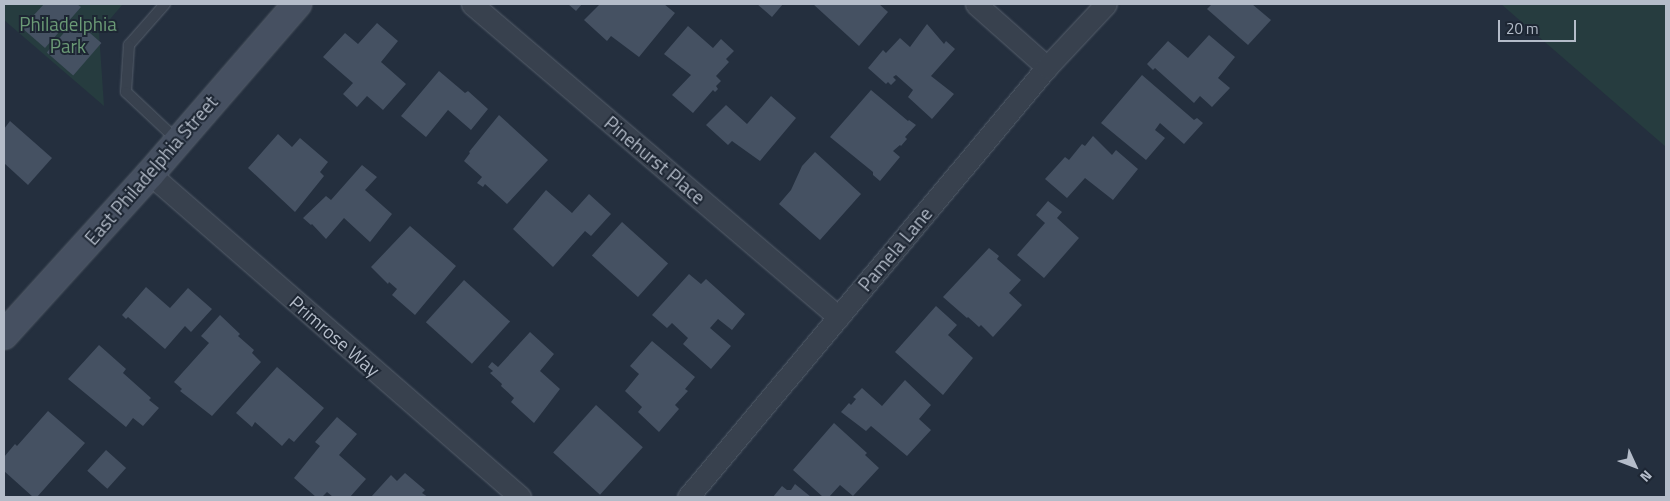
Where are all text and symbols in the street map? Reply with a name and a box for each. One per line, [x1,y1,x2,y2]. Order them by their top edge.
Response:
scale bar [1500,10,1578,42]
park label: Philadelphia Park [19,13,117,57]
text: 20 m [1506,17,1539,40]
street label: East Philadelphia Street [80,91,222,249]
street label: Pinehurst Place [600,111,710,209]
street label: Pamela Lane [853,202,937,296]
street label: Primrose Way [285,291,385,381]
north arrow [1610,441,1660,491]
text: N [1635,466,1657,487]

